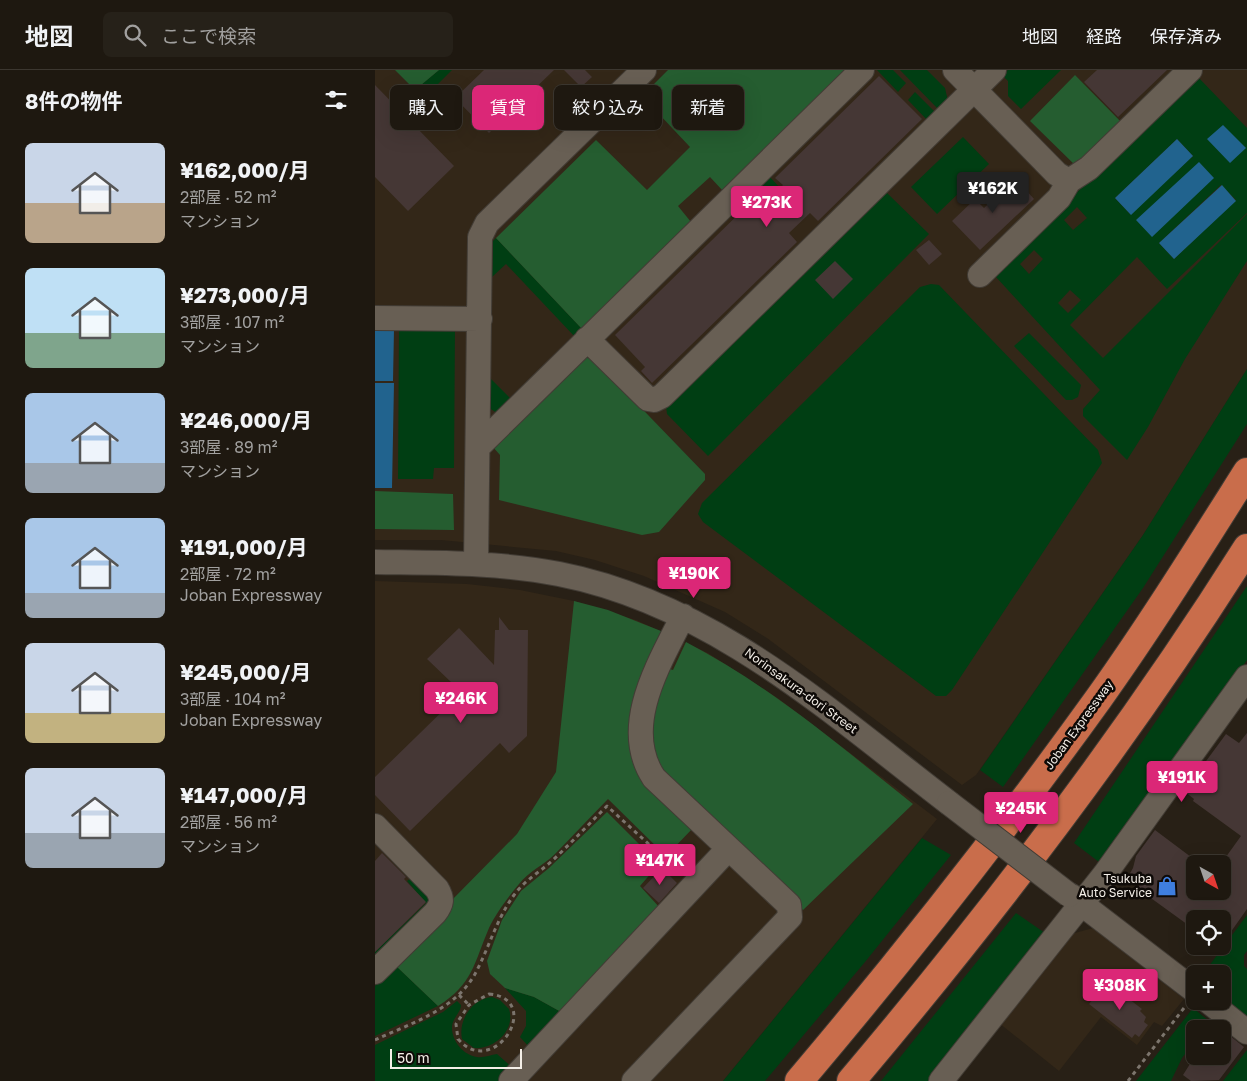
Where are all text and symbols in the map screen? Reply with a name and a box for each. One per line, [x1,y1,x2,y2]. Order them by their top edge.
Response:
search box [103,12,453,57]
text: 地図 [25,21,73,50]
icon: search [121,21,149,49]
text: ここで検索 [161,24,256,47]
text: 地図 [1022,25,1058,47]
text: 経路 [1086,25,1122,47]
text: 保存済み [1150,25,1222,47]
chip: 購入 [390,85,462,130]
chip: 賃貸 [472,85,544,130]
chip: 絞り込み [554,85,662,130]
chip: 新着 [672,85,744,130]
icon: filters [322,86,350,114]
text: 8件の物件 [25,88,122,114]
text: ¥162,000/月 [180,157,310,183]
icon: home [65,163,125,223]
pin: ¥162K [958,172,1028,214]
text: ¥162K [968,178,1018,198]
pin: ¥273K [732,186,802,228]
text: 2部屋 · 52 m² [180,187,277,207]
text: ¥273K [742,192,792,212]
text: マンション [180,211,260,231]
text: ¥273,000/月 [180,282,310,308]
icon: home [65,288,125,348]
text: 3部屋 · 107 m² [180,312,284,332]
text: マンション [180,336,260,356]
text: ¥246,000/月 [180,407,312,433]
icon: home [65,413,125,473]
text: 3部屋 · 89 m² [180,437,278,457]
text: マンション [180,461,260,481]
text: ¥191,000/月 [180,534,308,560]
icon: home [65,538,125,598]
pin: ¥190K [659,556,729,599]
text: ¥190K [669,563,719,583]
text: 2部屋 · 72 m² [180,564,276,584]
text: Joban Expressway [180,585,322,605]
street label: Norinsakura-dori Street [742,645,861,737]
text: ¥245,000/月 [180,659,311,685]
icon: home [65,663,125,723]
street label: Joban Expressway [1041,677,1116,772]
pin: ¥246K [426,682,496,724]
text: ¥246K [435,688,487,708]
text: 3部屋 · 104 m² [180,689,286,709]
text: Joban Expressway [180,710,322,730]
pin: ¥191K [1147,760,1217,803]
text: ¥191K [1158,767,1206,787]
text: ¥147,000/月 [180,782,308,808]
icon: home [65,788,125,848]
pin: ¥245K [986,792,1056,834]
text: ¥245K [995,798,1047,818]
text: 2部屋 · 56 m² [180,812,277,832]
text: マンション [180,836,260,856]
pin: ¥147K [625,844,695,886]
text: ¥147K [635,850,685,870]
north arrow [1186,855,1231,900]
map controls [1186,855,1231,1065]
place label: Tsukuba Auto Service [1079,871,1152,900]
shop icon: Tsukuba Auto Service [1156,875,1178,897]
button: locate [1186,910,1231,955]
button: + [1186,965,1231,1010]
pin: ¥308K [1085,968,1155,1011]
text: ¥308K [1094,975,1146,995]
button: − [1186,1020,1231,1065]
scale bar [390,1046,523,1069]
text: 50 m [397,1049,430,1066]

